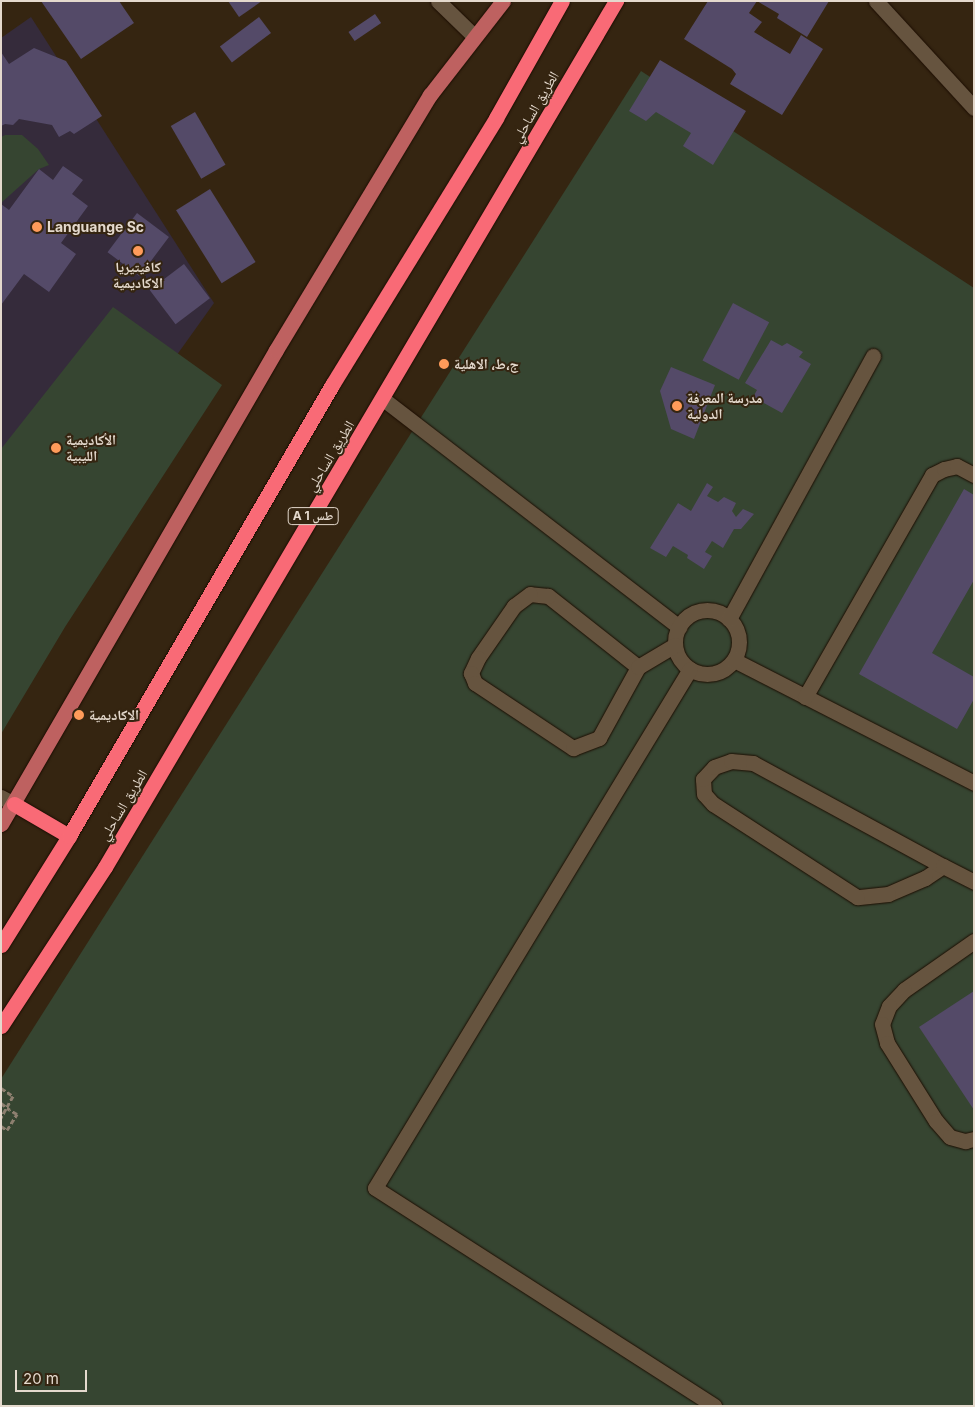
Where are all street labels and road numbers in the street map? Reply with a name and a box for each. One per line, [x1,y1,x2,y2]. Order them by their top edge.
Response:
street label: الطريق الساحلي [508,68,562,146]
street label: الطريق الساحلي [302,418,358,494]
road number: A 1 طس [287,506,339,526]
street label: الطريق الساحلي [95,767,151,843]

